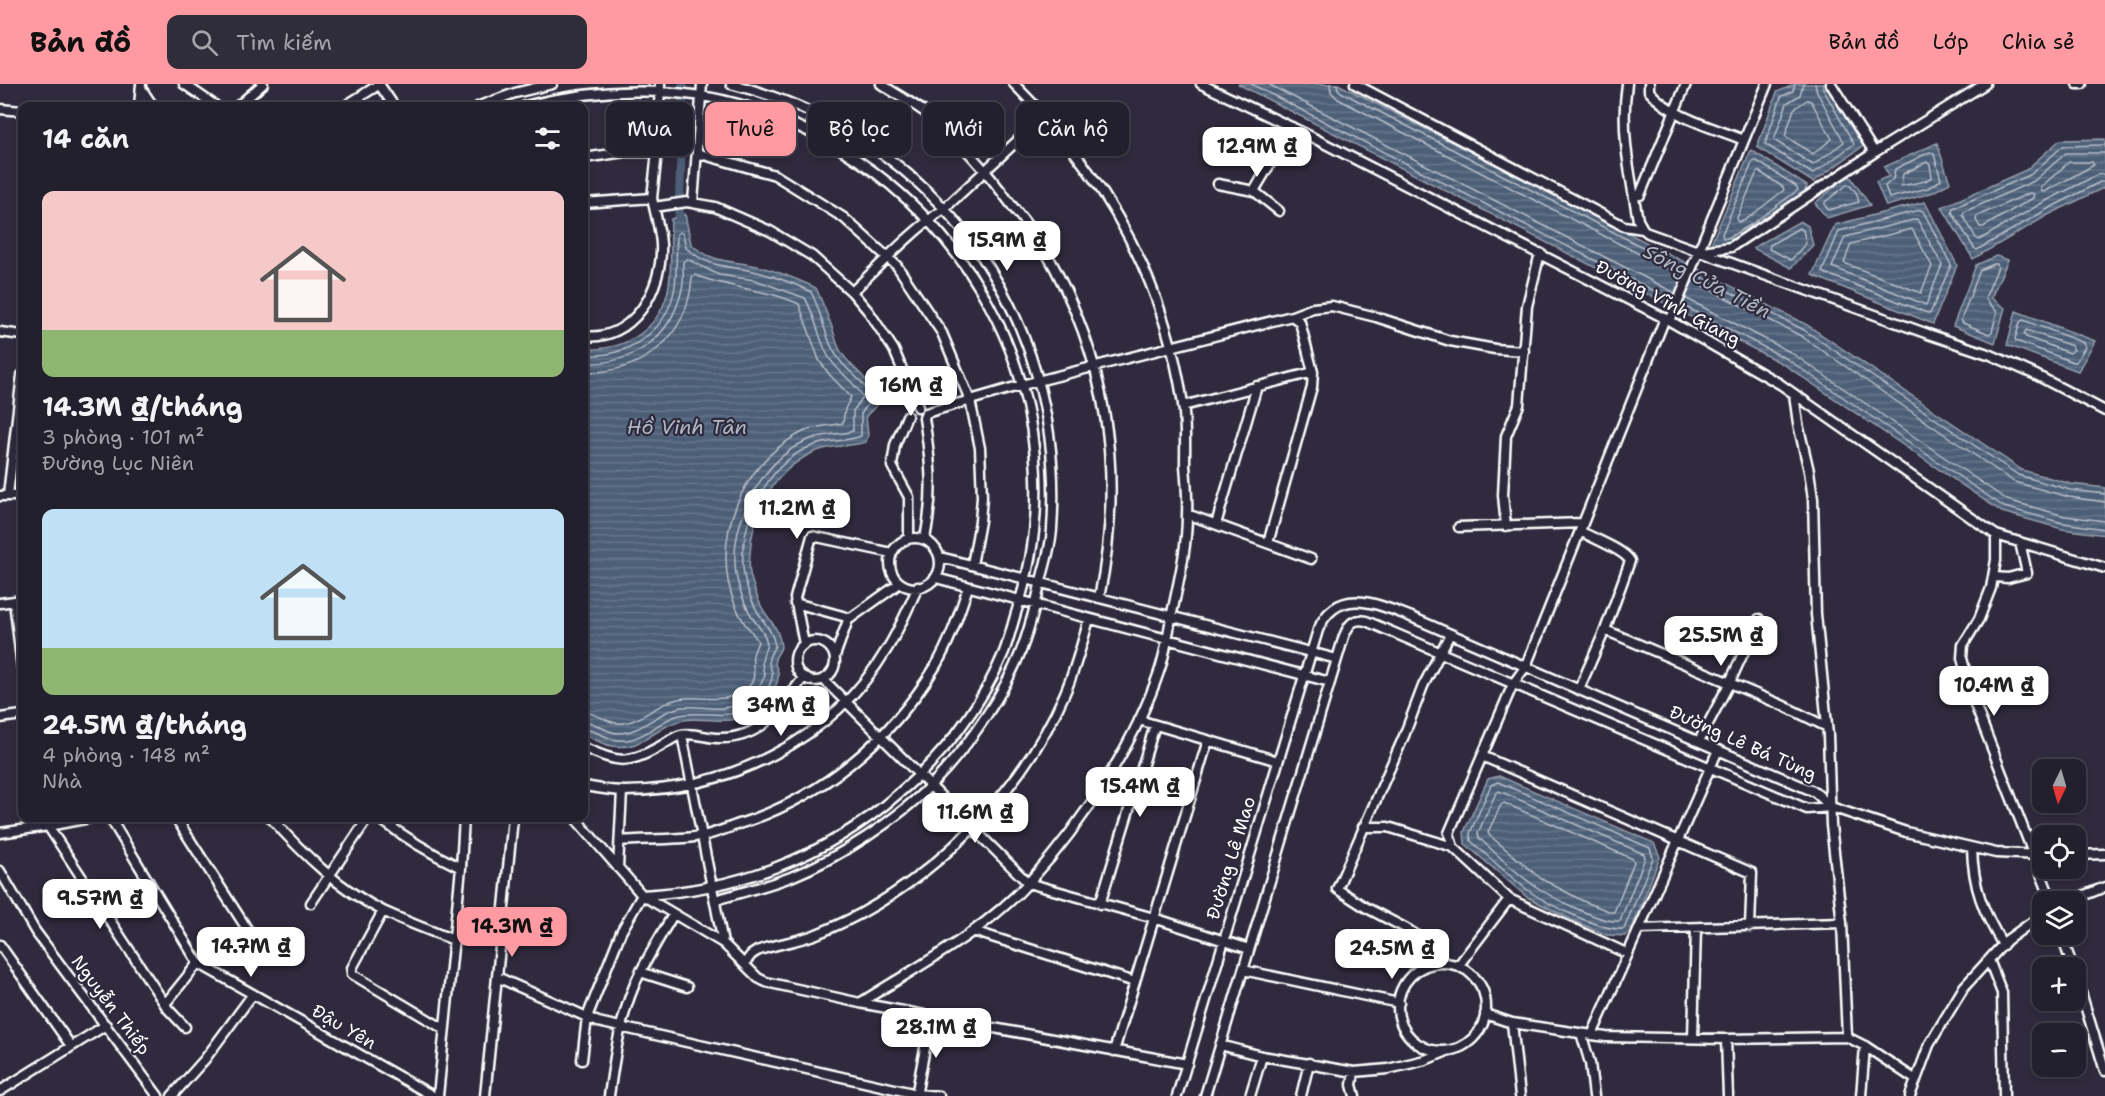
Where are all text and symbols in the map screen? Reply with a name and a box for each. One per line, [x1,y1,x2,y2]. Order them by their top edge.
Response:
search box [167,15,587,69]
text: Bản đồ [30,23,131,61]
icon: search [188,26,221,59]
text: Tìm kiếm [236,28,332,57]
text: Bản đồ [1829,28,1900,56]
text: Lớp [1933,28,1969,56]
text: Chia sẻ [2002,28,2075,56]
chip: Mua [606,102,693,156]
chip: Thuê [705,102,796,156]
chip: Bộ lọc [808,102,911,156]
chip: Mới [923,102,1004,156]
chip: Căn hộ [1016,102,1129,156]
text: 14 căn [42,121,129,156]
icon: filters [531,122,564,155]
pin: 12.9M ₫ [1202,127,1312,178]
text: 12.9M ₫ [1217,133,1297,159]
pin: 15.9M ₫ [952,221,1062,272]
text: 15.9M ₫ [967,227,1047,253]
icon: home [249,230,357,338]
water label: Sông Cửa Tiền [1639,238,1775,324]
street label: Đường Vĩnh Giang [1591,255,1745,351]
pin: 16M ₫ [869,366,953,417]
text: 16M ₫ [879,372,943,398]
text: 14.3M ₫/tháng [42,389,243,424]
water label: Hồ Vinh Tân [627,414,747,440]
text: 3 phòng · 101 m² [42,424,205,450]
text: Đường Lục Niên [42,450,194,476]
pin: 11.2M ₫ [742,489,852,540]
text: 11.2M ₫ [758,495,836,521]
icon: home [249,548,357,656]
pin: 25.5M ₫ [1666,616,1776,667]
text: 25.5M ₫ [1678,622,1764,648]
pin: 10.4M ₫ [1939,666,2049,717]
text: 10.4M ₫ [1953,672,2035,698]
pin: 34M ₫ [739,686,823,737]
text: 34M ₫ [746,692,816,718]
street label: Đường Lê Bá Tùng [1666,700,1820,786]
text: 24.5M ₫/tháng [42,707,247,742]
text: 4 phòng · 148 m² [42,742,210,768]
north arrow [2032,759,2086,813]
map controls [2032,759,2086,1077]
pin: 15.4M ₫ [1085,767,1195,818]
text: Nhà [42,768,82,794]
text: 15.4M ₫ [1100,773,1180,799]
pin: 11.6M ₫ [920,793,1030,844]
street label: Đường Lê Mao [1201,793,1261,923]
text: 11.6M ₫ [936,799,1014,825]
button: locate [2032,825,2086,879]
pin: 9.57M ₫ [45,879,155,930]
text: 9.57M ₫ [56,885,144,911]
button: layers [2032,891,2086,945]
pin: 14.3M ₫ [457,907,567,958]
text: 14.3M ₫ [471,913,553,939]
pin: 14.7M ₫ [196,927,306,978]
pin: 24.5M ₫ [1337,929,1447,980]
text: 14.7M ₫ [211,933,291,959]
text: 24.5M ₫ [1349,935,1435,961]
street label: Nguyễn Thiếp [66,950,156,1060]
button: + [2032,957,2086,1011]
street label: Đậu Yên [307,999,381,1055]
pin: 28.1M ₫ [881,1008,991,1059]
text: 28.1M ₫ [895,1014,977,1040]
button: − [2032,1023,2086,1077]

